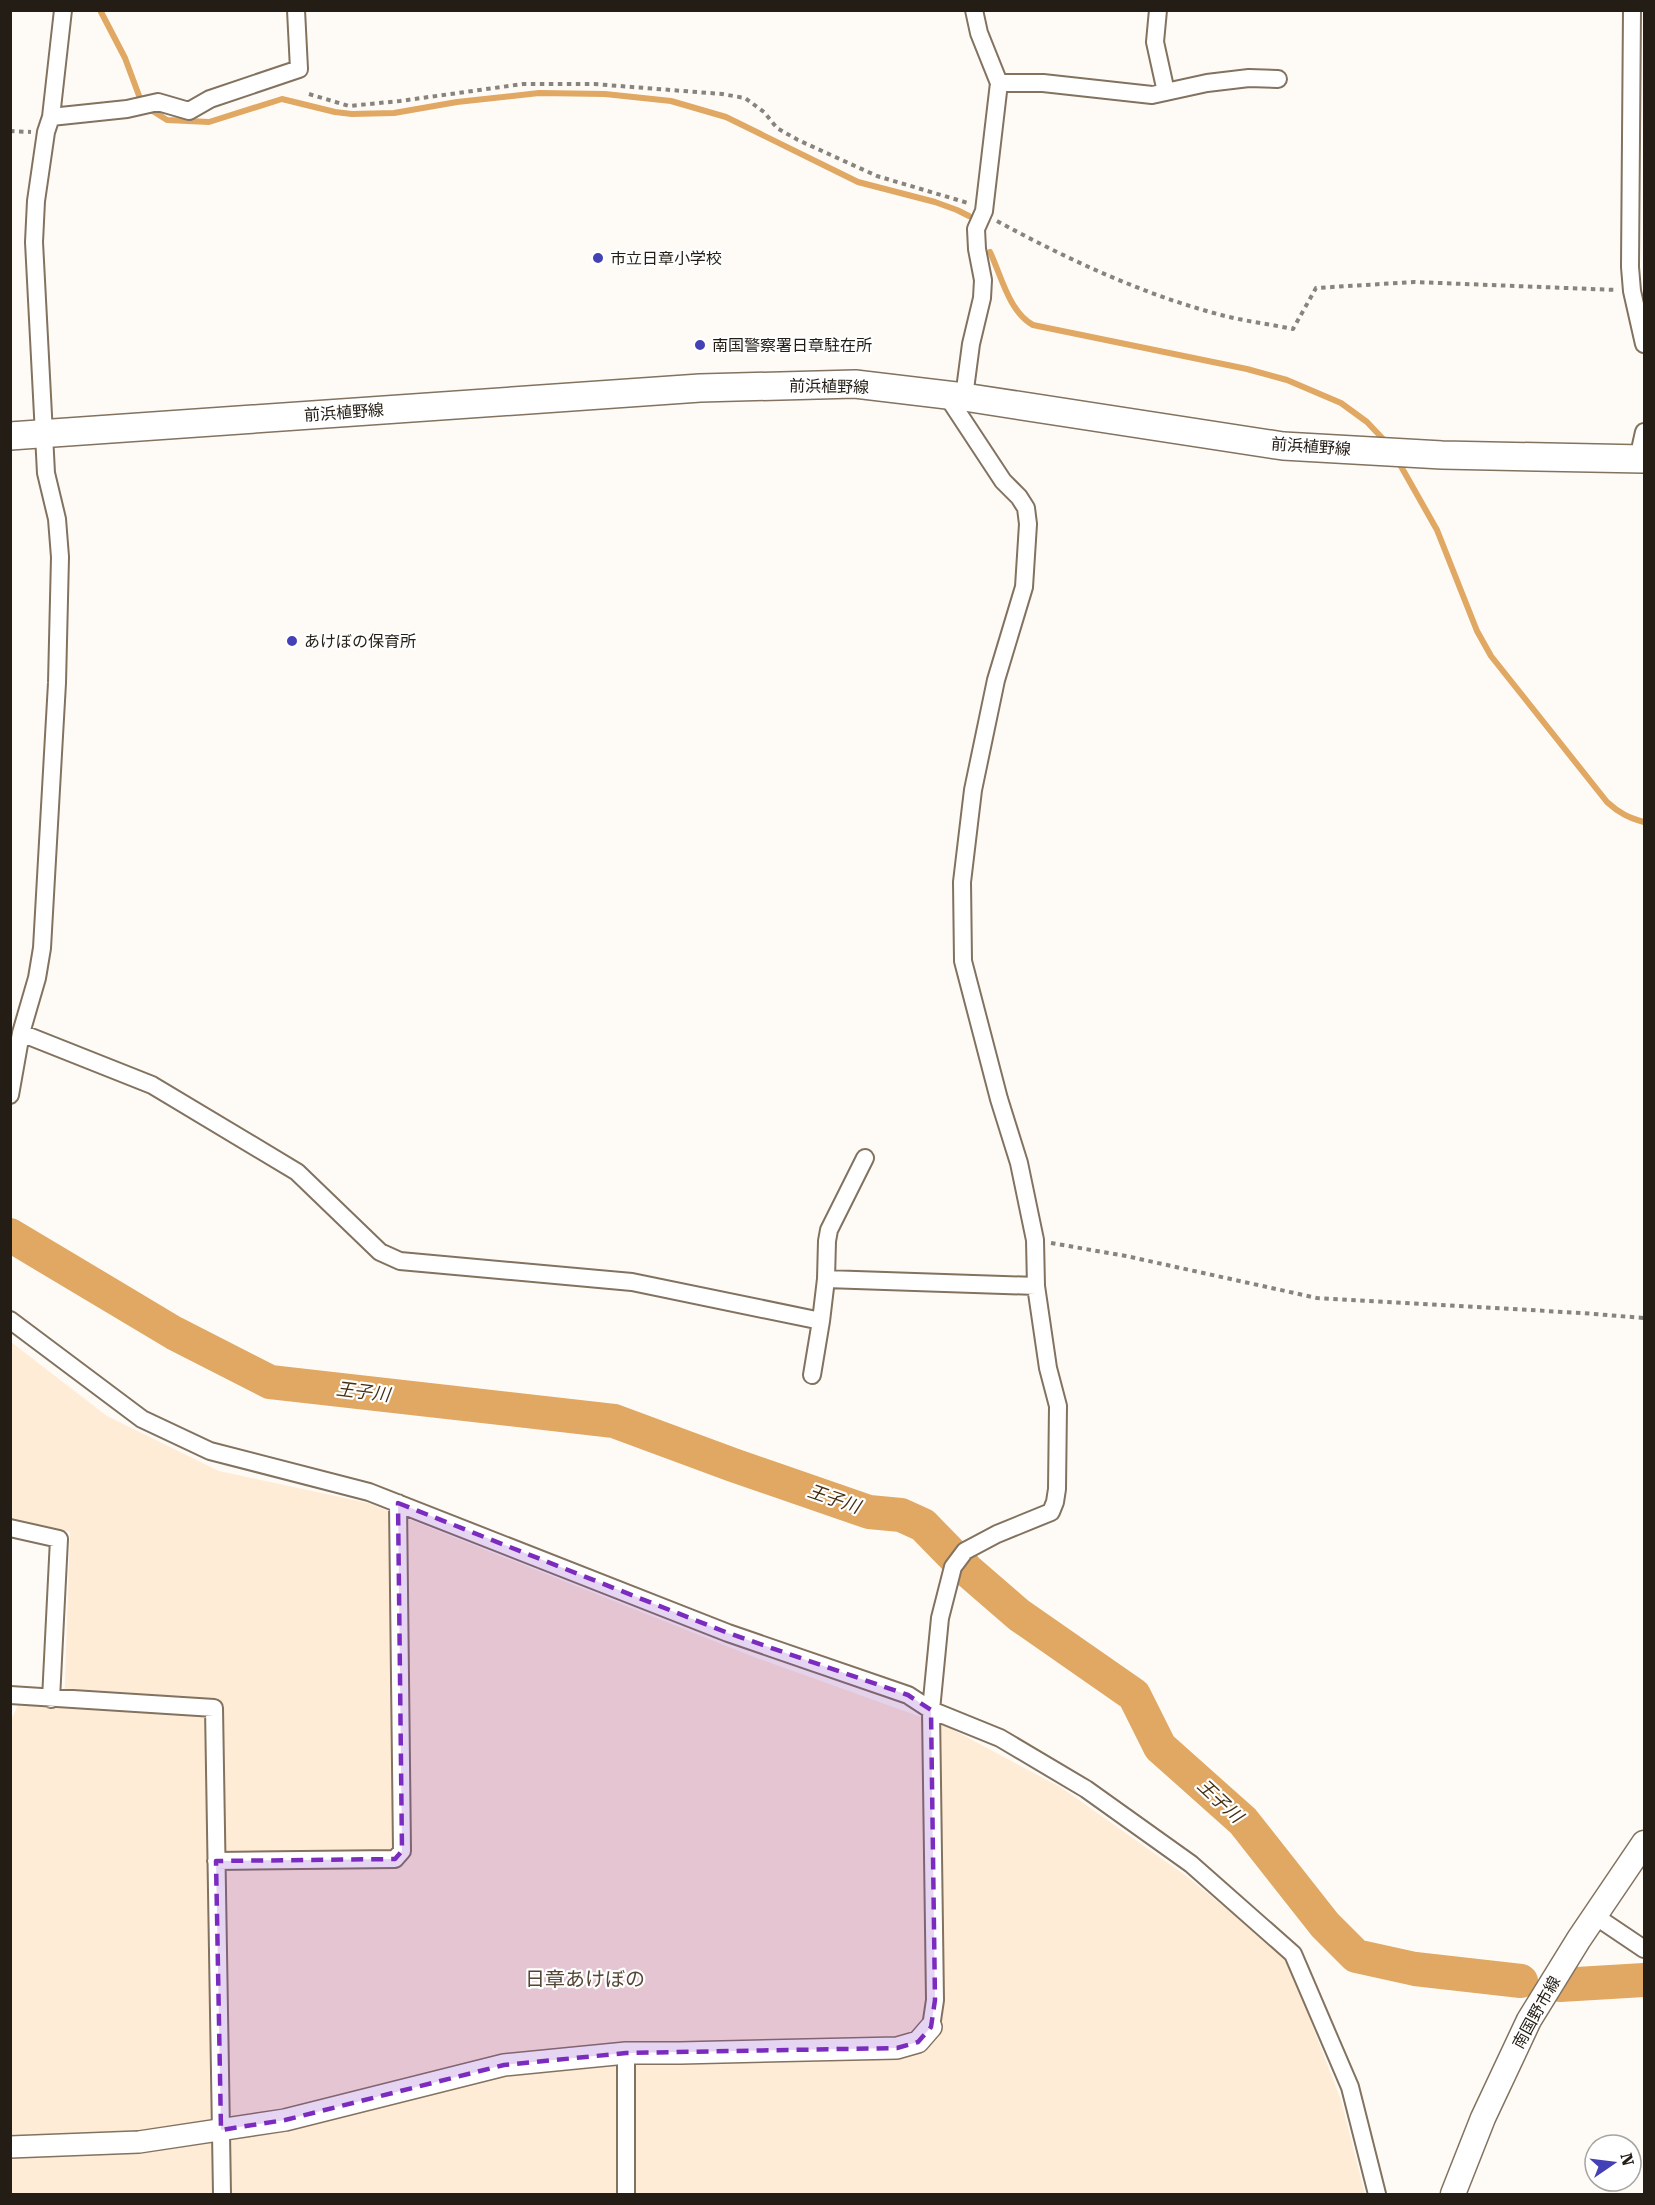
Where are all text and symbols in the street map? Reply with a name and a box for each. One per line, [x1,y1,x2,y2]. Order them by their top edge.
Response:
place label: 市立日章小学校 [610,249,722,268]
marker: 市立日章小学校 [591,251,605,265]
place label: 南国警察署日章駐在所 [712,336,872,355]
marker: 南国警察署日章駐在所 [693,338,707,352]
street label: 前浜植野線 [789,376,869,397]
street label: 前浜植野線 [303,400,385,425]
street label: 前浜植野線 [1270,434,1352,459]
place label: あけぼの保育所 [304,632,416,651]
marker: あけぼの保育所 [285,634,299,648]
water label: 王子川 [335,1378,393,1405]
water label: 王子川 [805,1480,865,1518]
water label: 王子川 [1193,1775,1249,1828]
district label: 日章あけぼの [525,1967,645,1991]
street label: 南国野市線 [1509,1973,1564,2052]
north arrow [1583,2133,1643,2193]
text: N [1616,2151,1638,2168]

